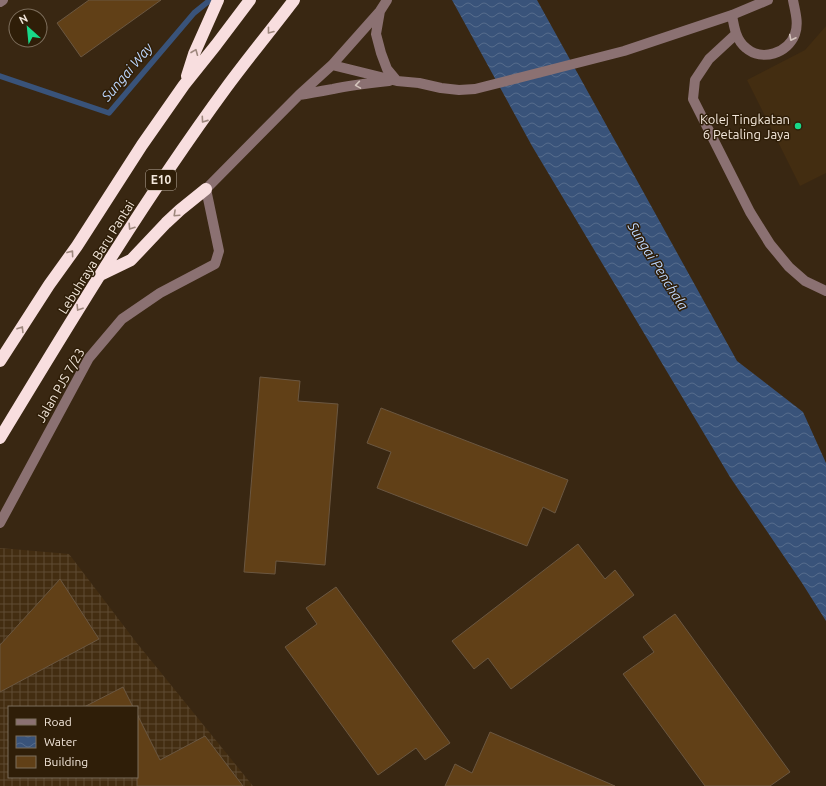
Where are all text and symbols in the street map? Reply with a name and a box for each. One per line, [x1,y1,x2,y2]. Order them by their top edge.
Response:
north arrow [8,8,48,48]
text: N [17,12,30,26]
one-way arrow [268,26,275,33]
one-way arrow [790,34,797,41]
water label: Sungai Way [97,39,156,105]
one-way arrow [191,48,199,55]
one-way arrow [355,80,361,89]
place label: Kolej Tingkatan 6 Petaling Jaya [700,112,790,141]
one-way arrow [202,115,209,122]
marker: Kolej Tingkatan 6 Petaling Jaya [793,121,803,131]
road number: E10 [146,170,176,190]
street label: Lebuhraya Baru Pantai [55,198,137,316]
one-way arrow [173,209,181,217]
water label: Sungai Penchala [624,218,692,313]
one-way arrow [128,223,136,230]
one-way arrow [66,251,73,258]
one-way arrow [77,304,84,311]
one-way arrow [16,326,23,333]
street label: Jalan PJS 7/23 [33,345,87,425]
legend [8,706,138,778]
text: Road [44,715,72,728]
text: Water [44,735,77,748]
text: Building [44,755,88,768]

